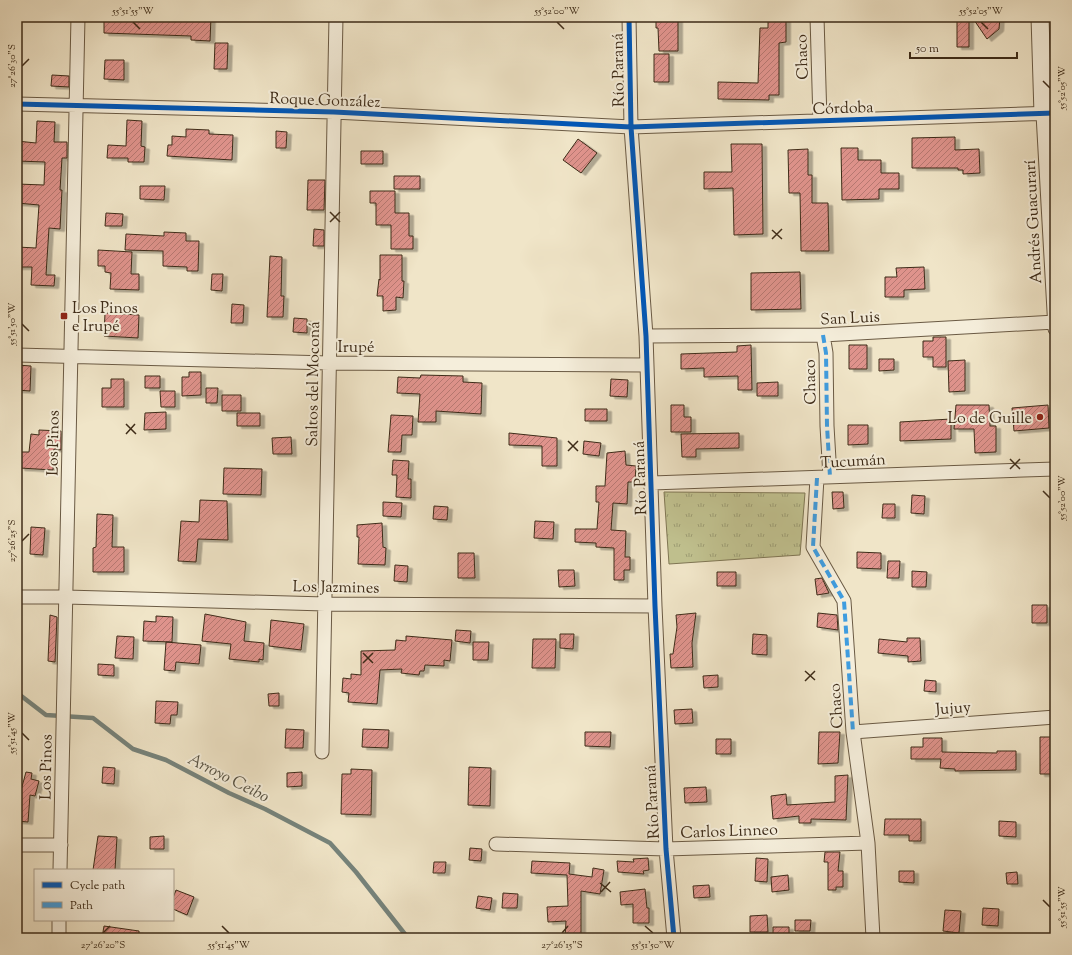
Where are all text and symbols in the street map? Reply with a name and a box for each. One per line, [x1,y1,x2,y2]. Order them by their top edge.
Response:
text: 55°51'55"W [111,4,154,19]
text: 55°52'00"W [533,4,580,19]
text: 55°52'05"W [958,4,1003,19]
street label: Río Paraná [607,32,632,107]
street label: Chaco [791,34,816,80]
scale bar [910,34,1017,60]
text: 50 m [915,40,939,58]
text: 27°26'30"S [5,44,20,88]
text: 55°52'05"W [1055,66,1070,111]
street label: Roque González [269,88,381,115]
street label: Córdoba [812,97,874,122]
street label: Andrés Guacurarí [1020,159,1049,284]
place label: Los Pinos e Irupé [72,298,138,339]
text: 55°51'50"W [5,303,20,346]
street label: San Luis [820,306,880,333]
marker: Los Pinos e Irupé [59,311,69,321]
street label: Saltos del Moconá [302,321,327,447]
street label: Irupé [338,337,374,360]
street label: Chaco [800,359,823,405]
place label: Lo de Guille [947,408,1032,431]
street label: Los Pinos [42,410,67,476]
marker: Lo de Guille [1035,412,1045,422]
street label: Río Paraná [629,440,654,515]
street label: Tucumán [820,449,887,476]
text: 55°52'00"W [1055,475,1070,522]
text: 27°26'25"S [5,520,20,562]
street label: Los Jazmines [292,576,380,601]
street label: Chaco [824,682,851,729]
street label: Jujuy [934,697,972,722]
text: 55°51'45"W [5,712,20,755]
street label: Los Pinos [35,734,60,800]
water label: Arroyo Ceibo [183,748,273,810]
street label: Río Paraná [640,764,667,840]
street label: Carlos Linneo [680,819,779,846]
legend [34,869,174,921]
text: Cycle path [70,877,125,895]
text: 55°51'55"W [1055,886,1070,929]
text: Path [70,897,93,915]
text: 27°26'20"S [81,938,125,953]
text: 55°51'45"W [207,938,250,953]
text: 27°26'15"S [541,938,583,953]
text: 55°51'50"W [631,938,674,953]

